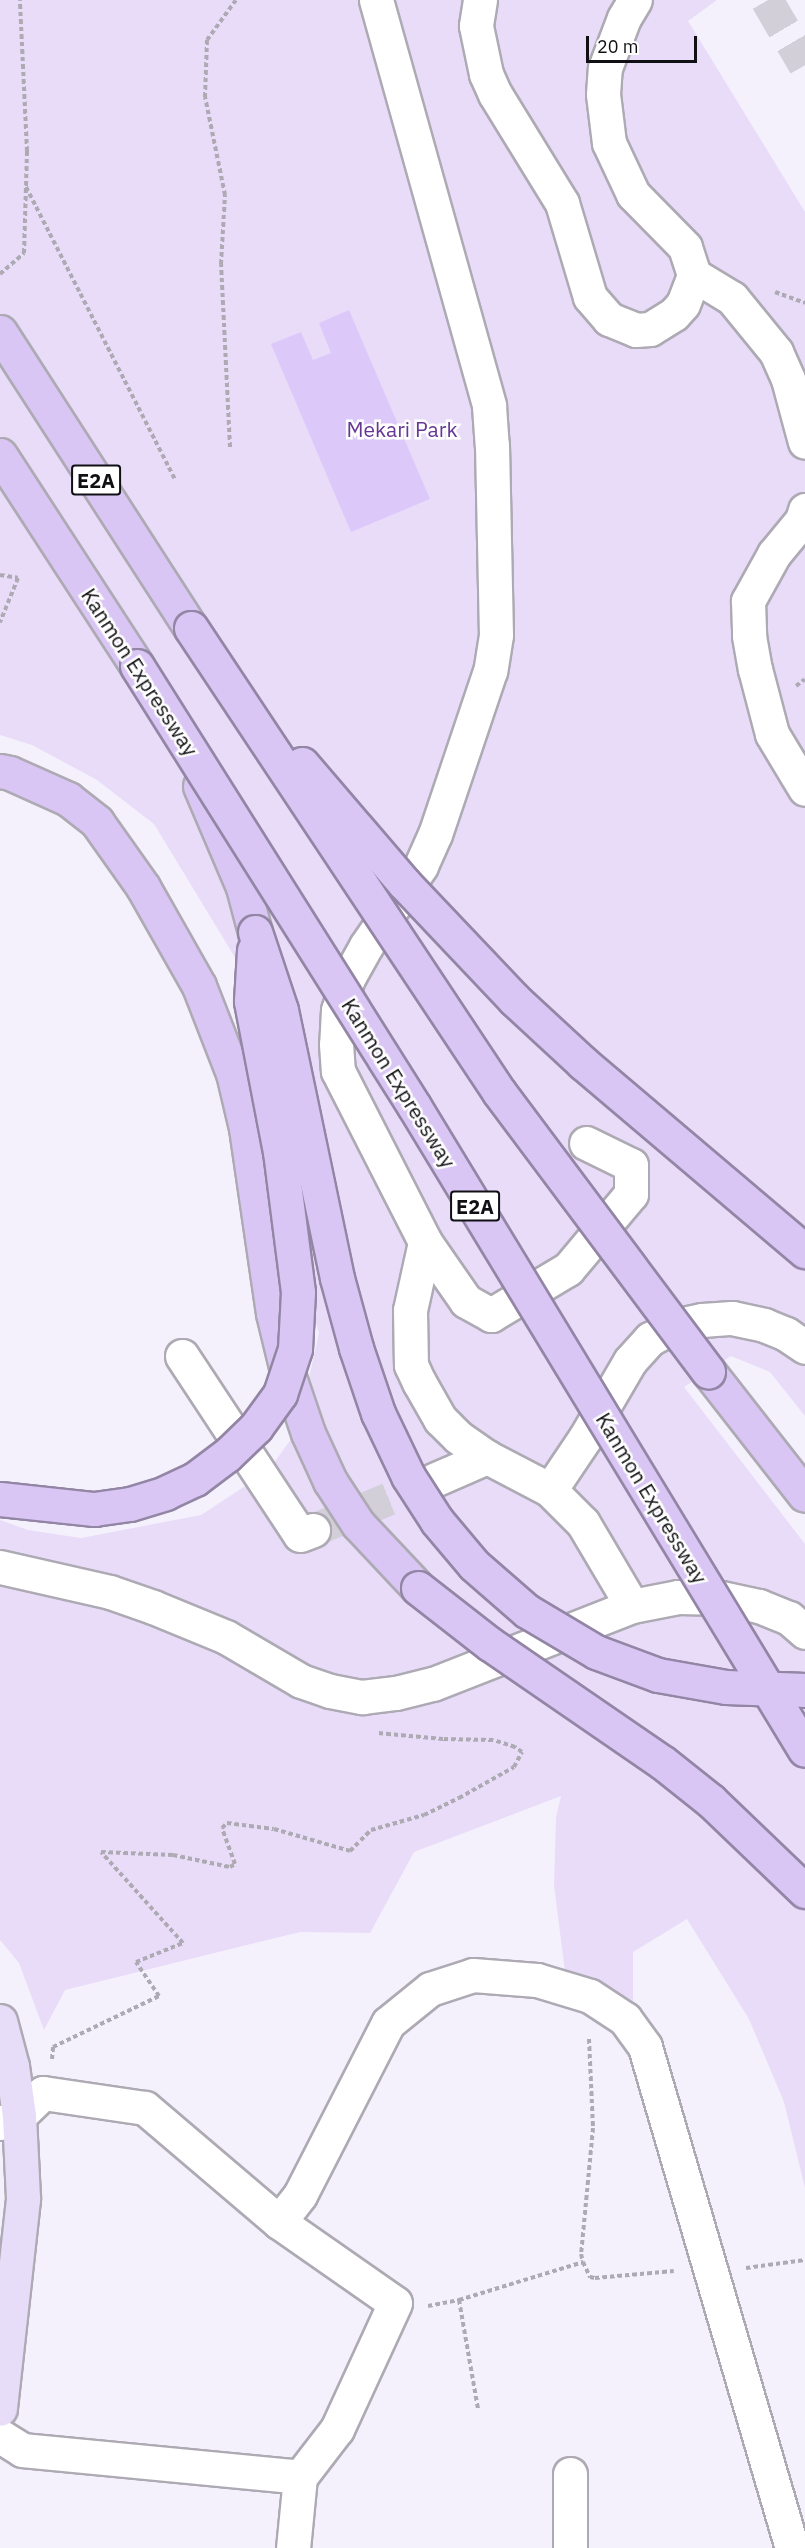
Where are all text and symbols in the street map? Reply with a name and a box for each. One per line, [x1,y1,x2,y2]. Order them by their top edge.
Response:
scale bar [589,24,700,62]
text: 20 m [597,35,639,58]
park label: Mekari Park [346,416,458,442]
road number: E2A [70,463,122,497]
street label: Kanmon Expressway [76,583,204,761]
street label: Kanmon Expressway [337,994,461,1172]
road number: E2A [450,1189,500,1223]
street label: Kanmon Expressway [591,1408,713,1588]

